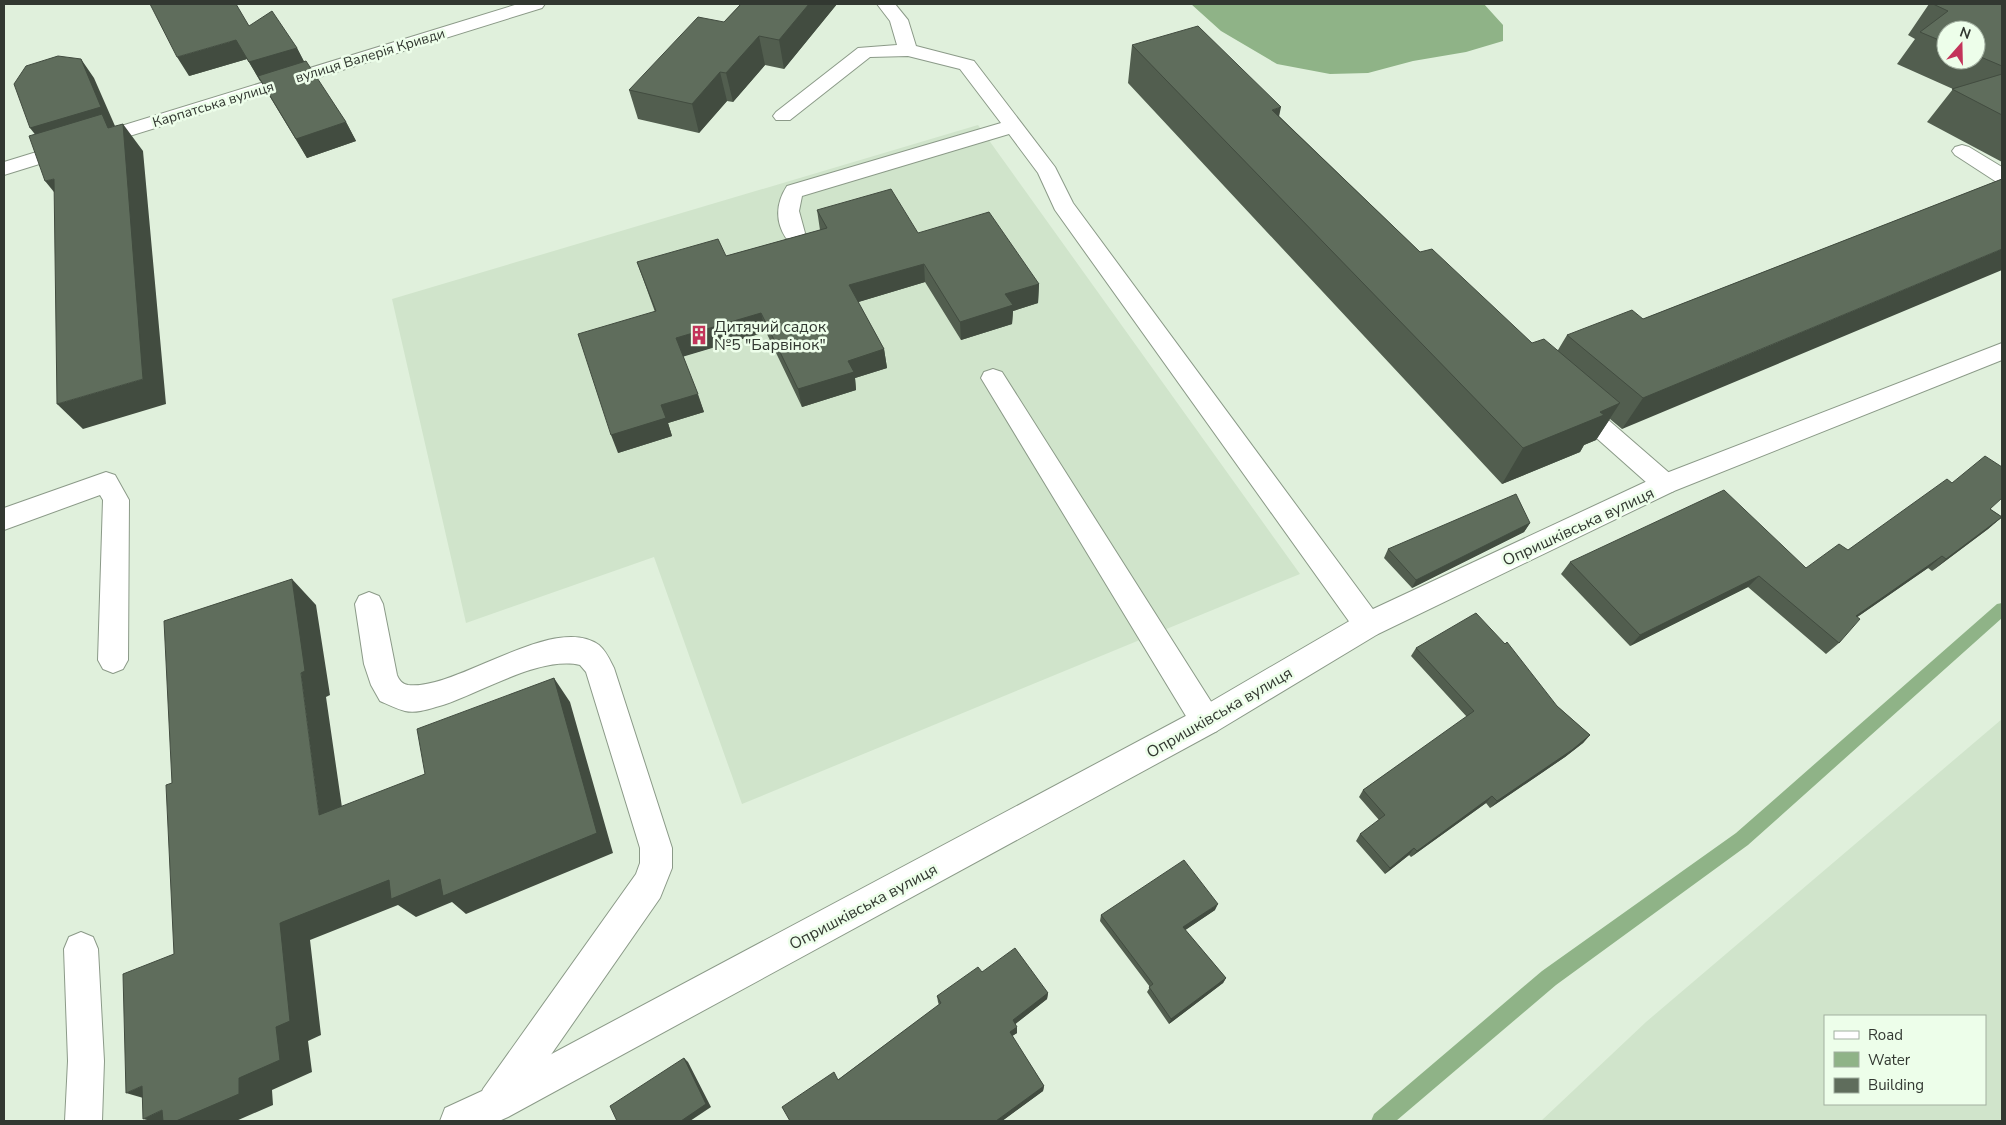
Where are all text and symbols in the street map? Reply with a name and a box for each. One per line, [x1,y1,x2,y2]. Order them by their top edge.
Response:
north arrow [1936,20,1986,70]
text: N [1957,23,1973,44]
street label: вулиця Валерія Кривди [293,24,447,87]
street label: Карпатська вулиця [150,77,276,132]
place label: Дитячий садок №5 "Барвінок" [714,316,827,356]
building icon: Дитячий садок №5 "Барвінок" [688,324,710,346]
street label: Опришківська вулиця [1499,482,1658,572]
street label: Опришківська вулиця [1143,662,1296,764]
street label: Опришківська вулиця [785,858,941,955]
legend [1824,1015,1986,1105]
text: Road [1868,1025,1903,1045]
text: Water [1868,1050,1911,1070]
text: Building [1868,1075,1924,1095]

